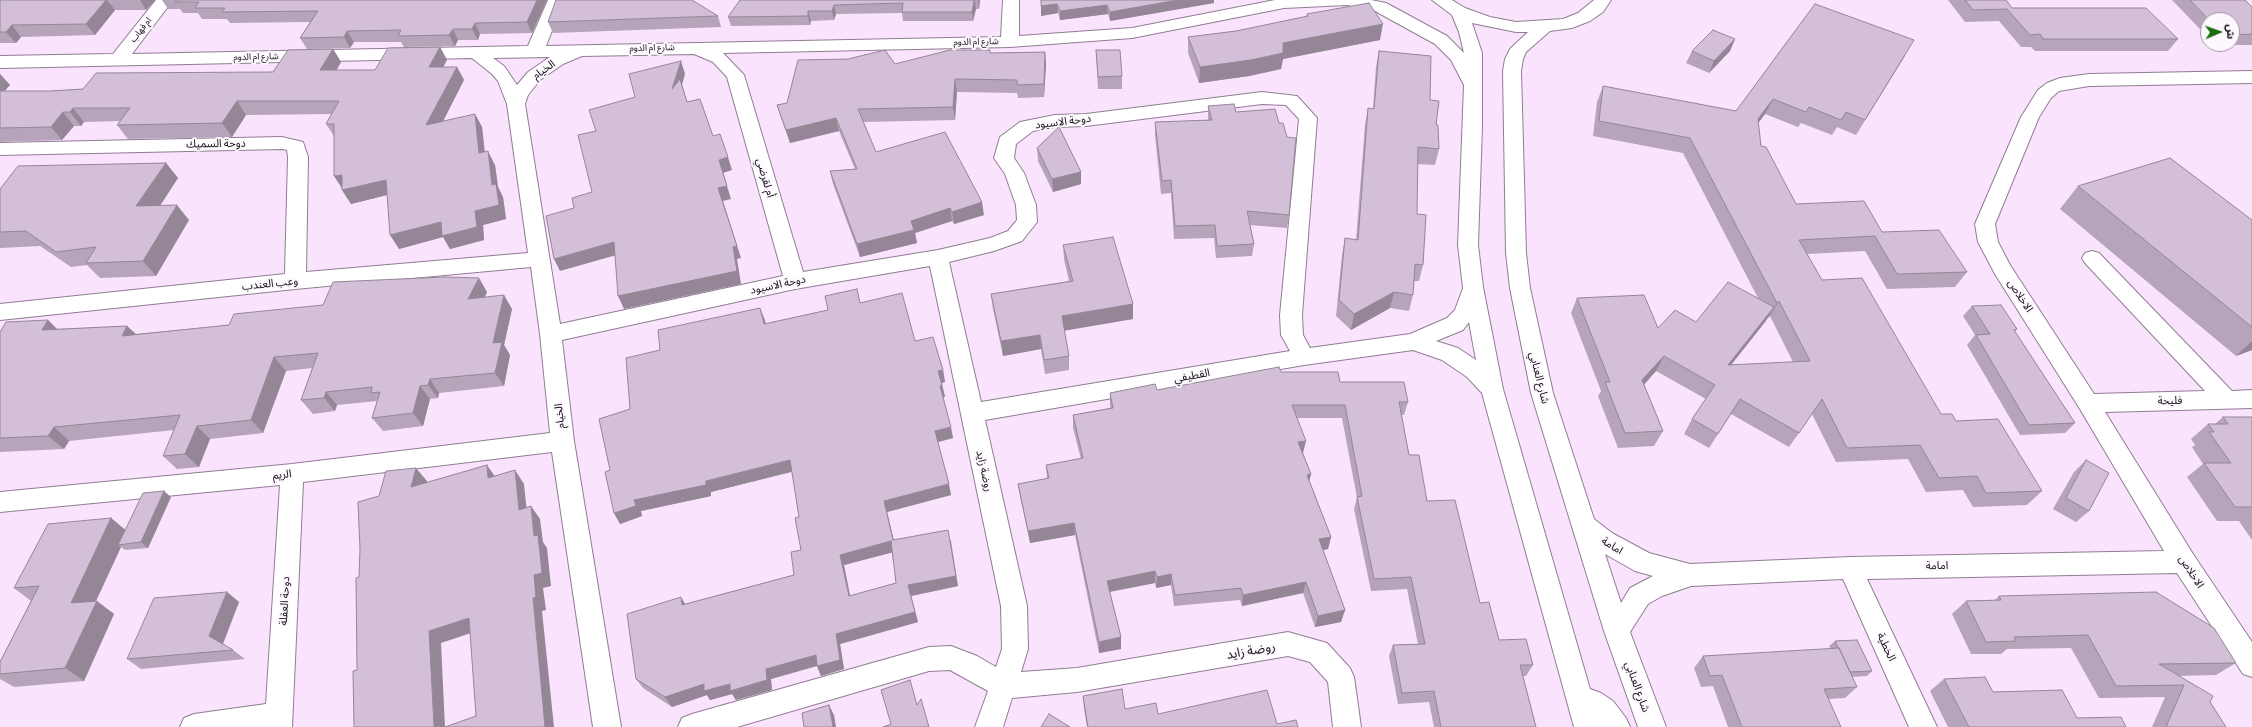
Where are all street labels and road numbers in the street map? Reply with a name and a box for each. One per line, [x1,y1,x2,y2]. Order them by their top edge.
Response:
street label: ام قهاب [128,15,154,45]
street label: شارع ام الدوم [953,36,999,48]
street label: شارع ام الدوم [629,42,675,54]
street label: شارع ام الدوم [233,51,279,63]
street label: الخيام [530,57,558,83]
street label: دوحة الاسيود [1034,112,1092,132]
street label: دوحة السميك [186,137,246,151]
street label: أم لقرضي [753,157,777,199]
street label: دوحة الاسيود [749,273,807,297]
street label: وعب العندب [241,274,299,294]
street label: الاخلاص [2005,277,2035,315]
street label: شارع العنابي [1526,351,1552,405]
street label: القطيفي [1173,366,1211,386]
street label: فليحة [2158,394,2182,408]
street label: الخيام [552,403,568,429]
street label: روضة زايد [973,449,995,493]
street label: الريم [272,467,292,483]
street label: امامة [1599,534,1625,558]
street label: الاخلاص [2176,553,2206,591]
street label: امامة [1926,559,1948,573]
street label: دوحة العقلة [277,576,293,626]
street label: الخطية [1874,631,1898,663]
street label: روضة زايد [1225,639,1277,663]
street label: شارع العنابي [1622,660,1652,714]

